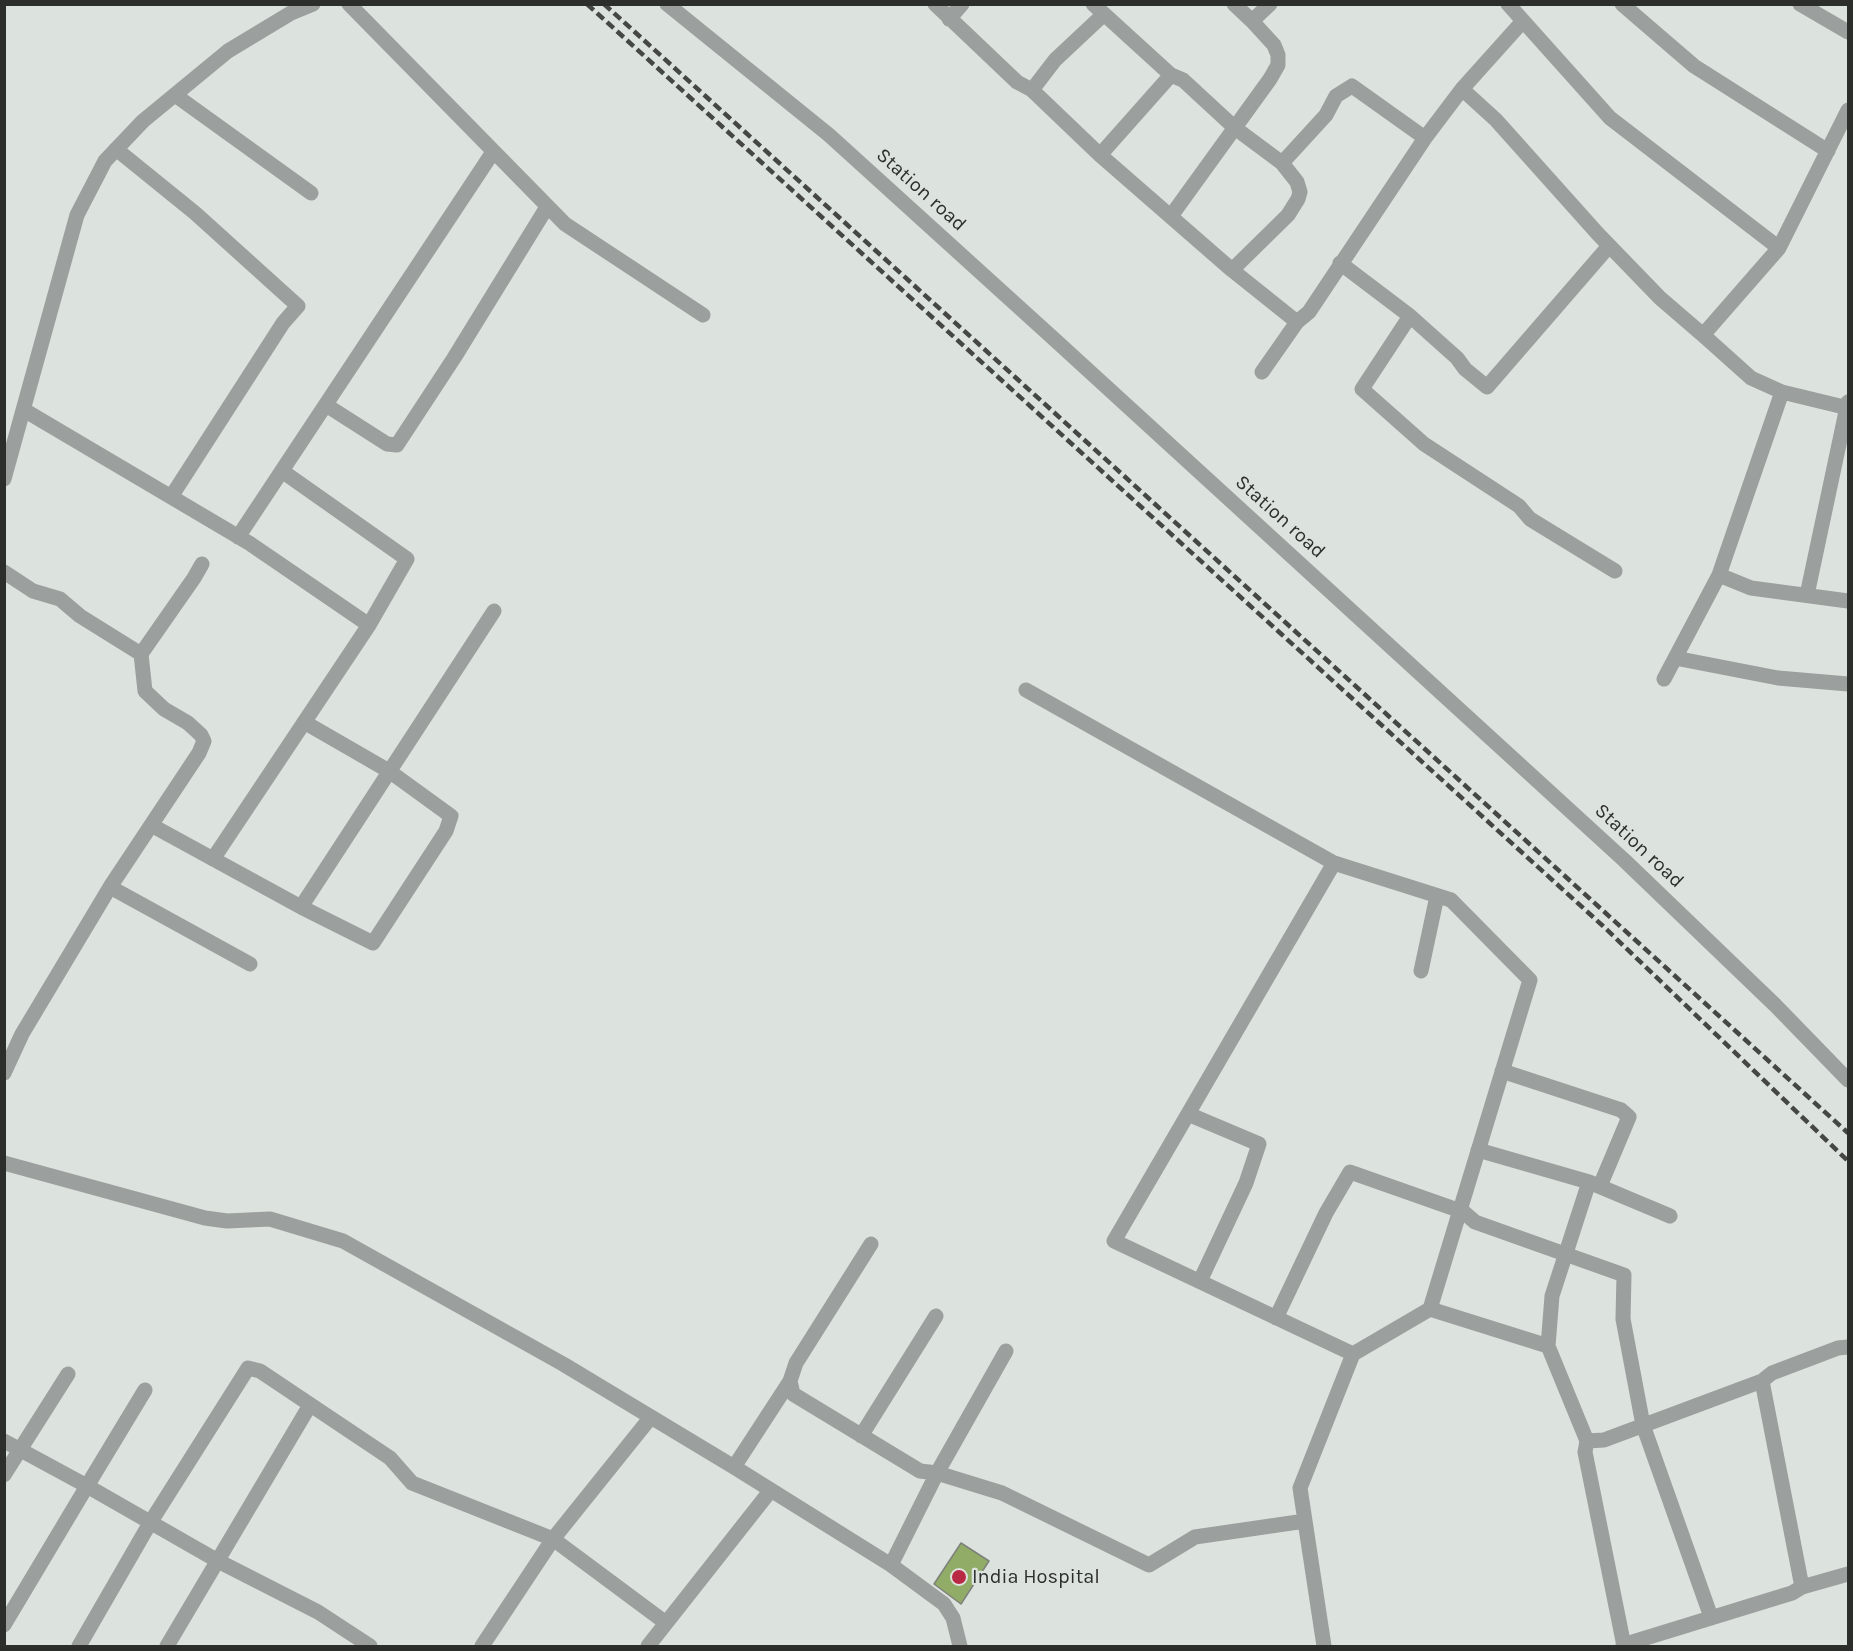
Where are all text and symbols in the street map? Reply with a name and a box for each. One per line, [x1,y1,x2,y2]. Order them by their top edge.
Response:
street label: Station road [871,143,971,237]
street label: Station road [1230,470,1330,564]
street label: Station road [1590,799,1688,893]
place label: India Hospital [972,1565,1100,1589]
marker: India Hospital [950,1568,968,1586]

